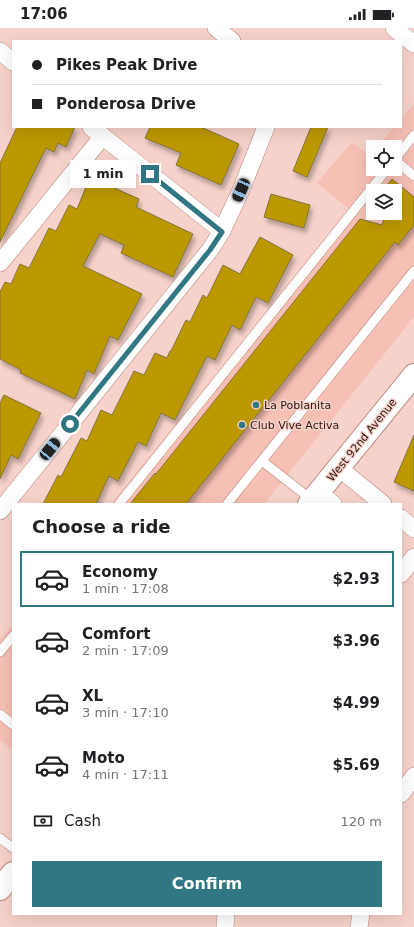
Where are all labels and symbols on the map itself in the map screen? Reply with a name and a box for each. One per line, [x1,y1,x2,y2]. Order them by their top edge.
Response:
callout: 1 min [70,160,136,188]
route end [141,165,159,183]
car [231,177,251,203]
street label: West 92nd Avenue [325,396,400,484]
place label: La Poblanita [264,399,331,412]
marker: La Poblanita [251,400,261,410]
route start [61,415,79,433]
place label: Club Vive Activa [250,419,339,432]
marker: Club Vive Activa [237,420,247,430]
car [38,436,62,462]

